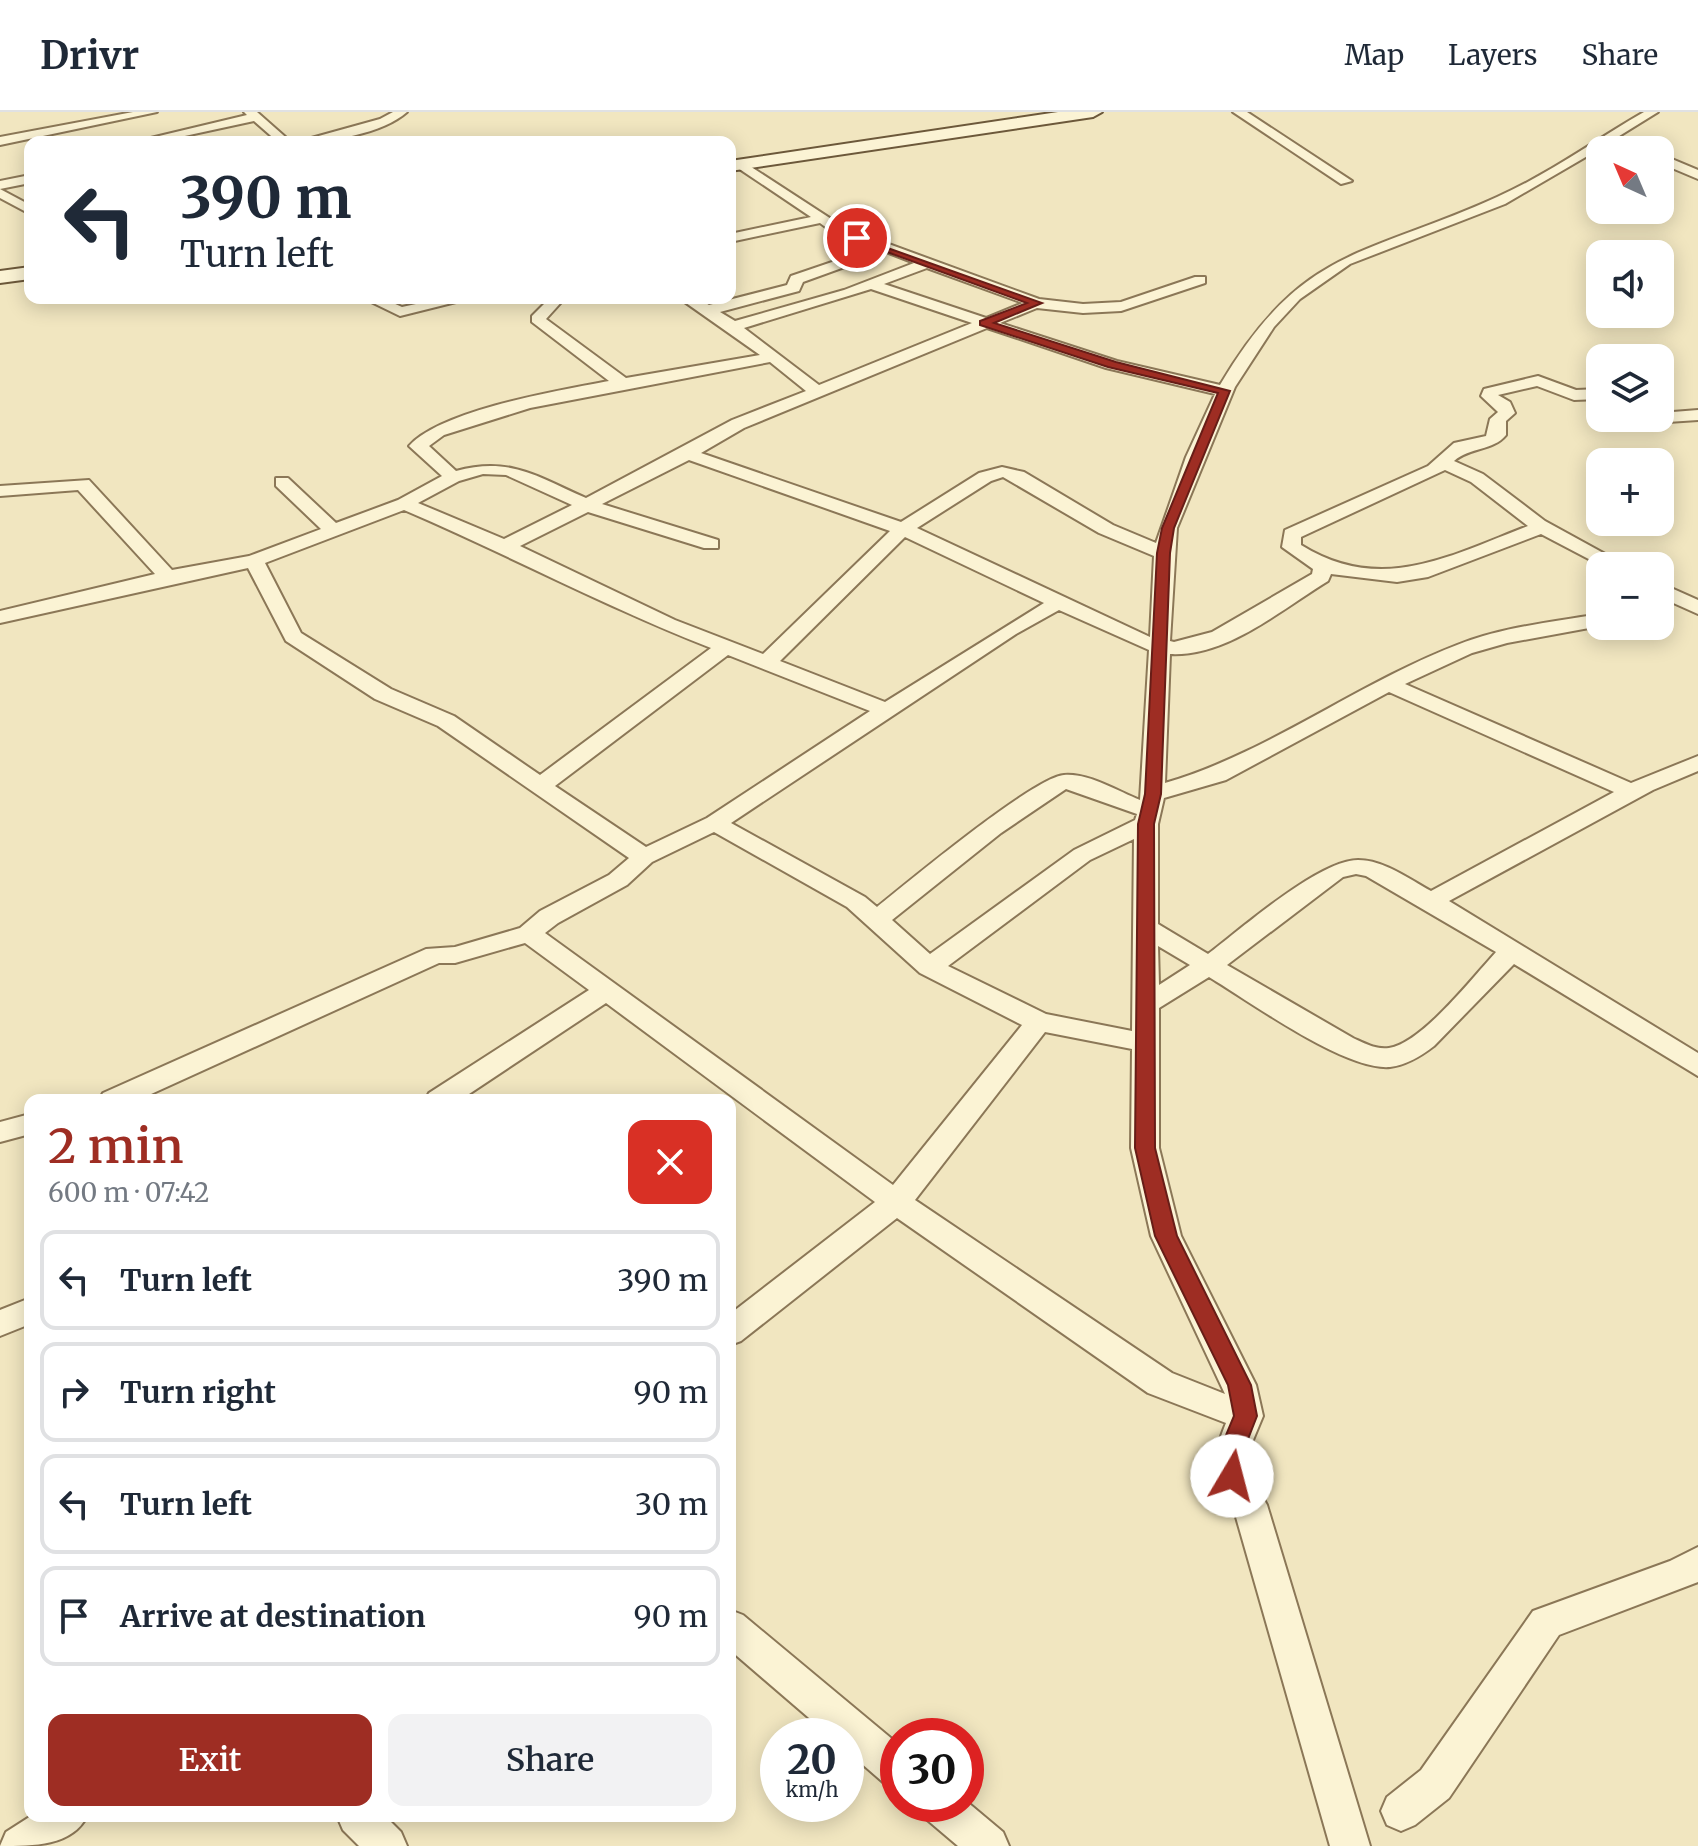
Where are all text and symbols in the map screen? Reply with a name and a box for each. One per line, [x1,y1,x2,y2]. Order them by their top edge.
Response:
text: Drivr [40,32,139,79]
text: Map [1344,37,1404,73]
text: Layers [1448,37,1537,73]
text: Share [1581,37,1658,73]
north arrow [1586,136,1674,224]
map controls [1586,136,1674,640]
text: 390 m [180,163,352,233]
icon: left [48,168,152,272]
pin [823,204,891,272]
icon: arrive [835,216,879,260]
text: Turn left [180,232,334,277]
button: sound [1586,240,1674,328]
button: layers [1586,344,1674,432]
button: + [1586,448,1674,536]
button: − [1586,552,1674,640]
text: 2 min [48,1116,184,1176]
button: close [628,1120,712,1204]
text: 600 m · 07:42 [48,1176,210,1209]
icon: left [52,1258,96,1302]
text: Turn left [120,1261,252,1299]
text: 390 m [617,1261,708,1299]
icon: right [52,1370,96,1414]
text: Turn right [120,1373,276,1411]
text: 90 m [634,1373,708,1411]
position arrow [1190,1434,1274,1518]
icon: left [52,1482,96,1526]
text: Turn left [120,1485,252,1523]
text: 30 m [635,1485,708,1523]
icon: arrive [52,1594,96,1638]
text: Arrive at destination [120,1597,426,1635]
text: 90 m [634,1597,708,1635]
button: Exit [48,1714,372,1806]
button: Share [388,1714,712,1806]
speed limit sign: 30 [880,1718,984,1822]
text: 20 [787,1735,837,1785]
text: km/h [786,1777,838,1802]

